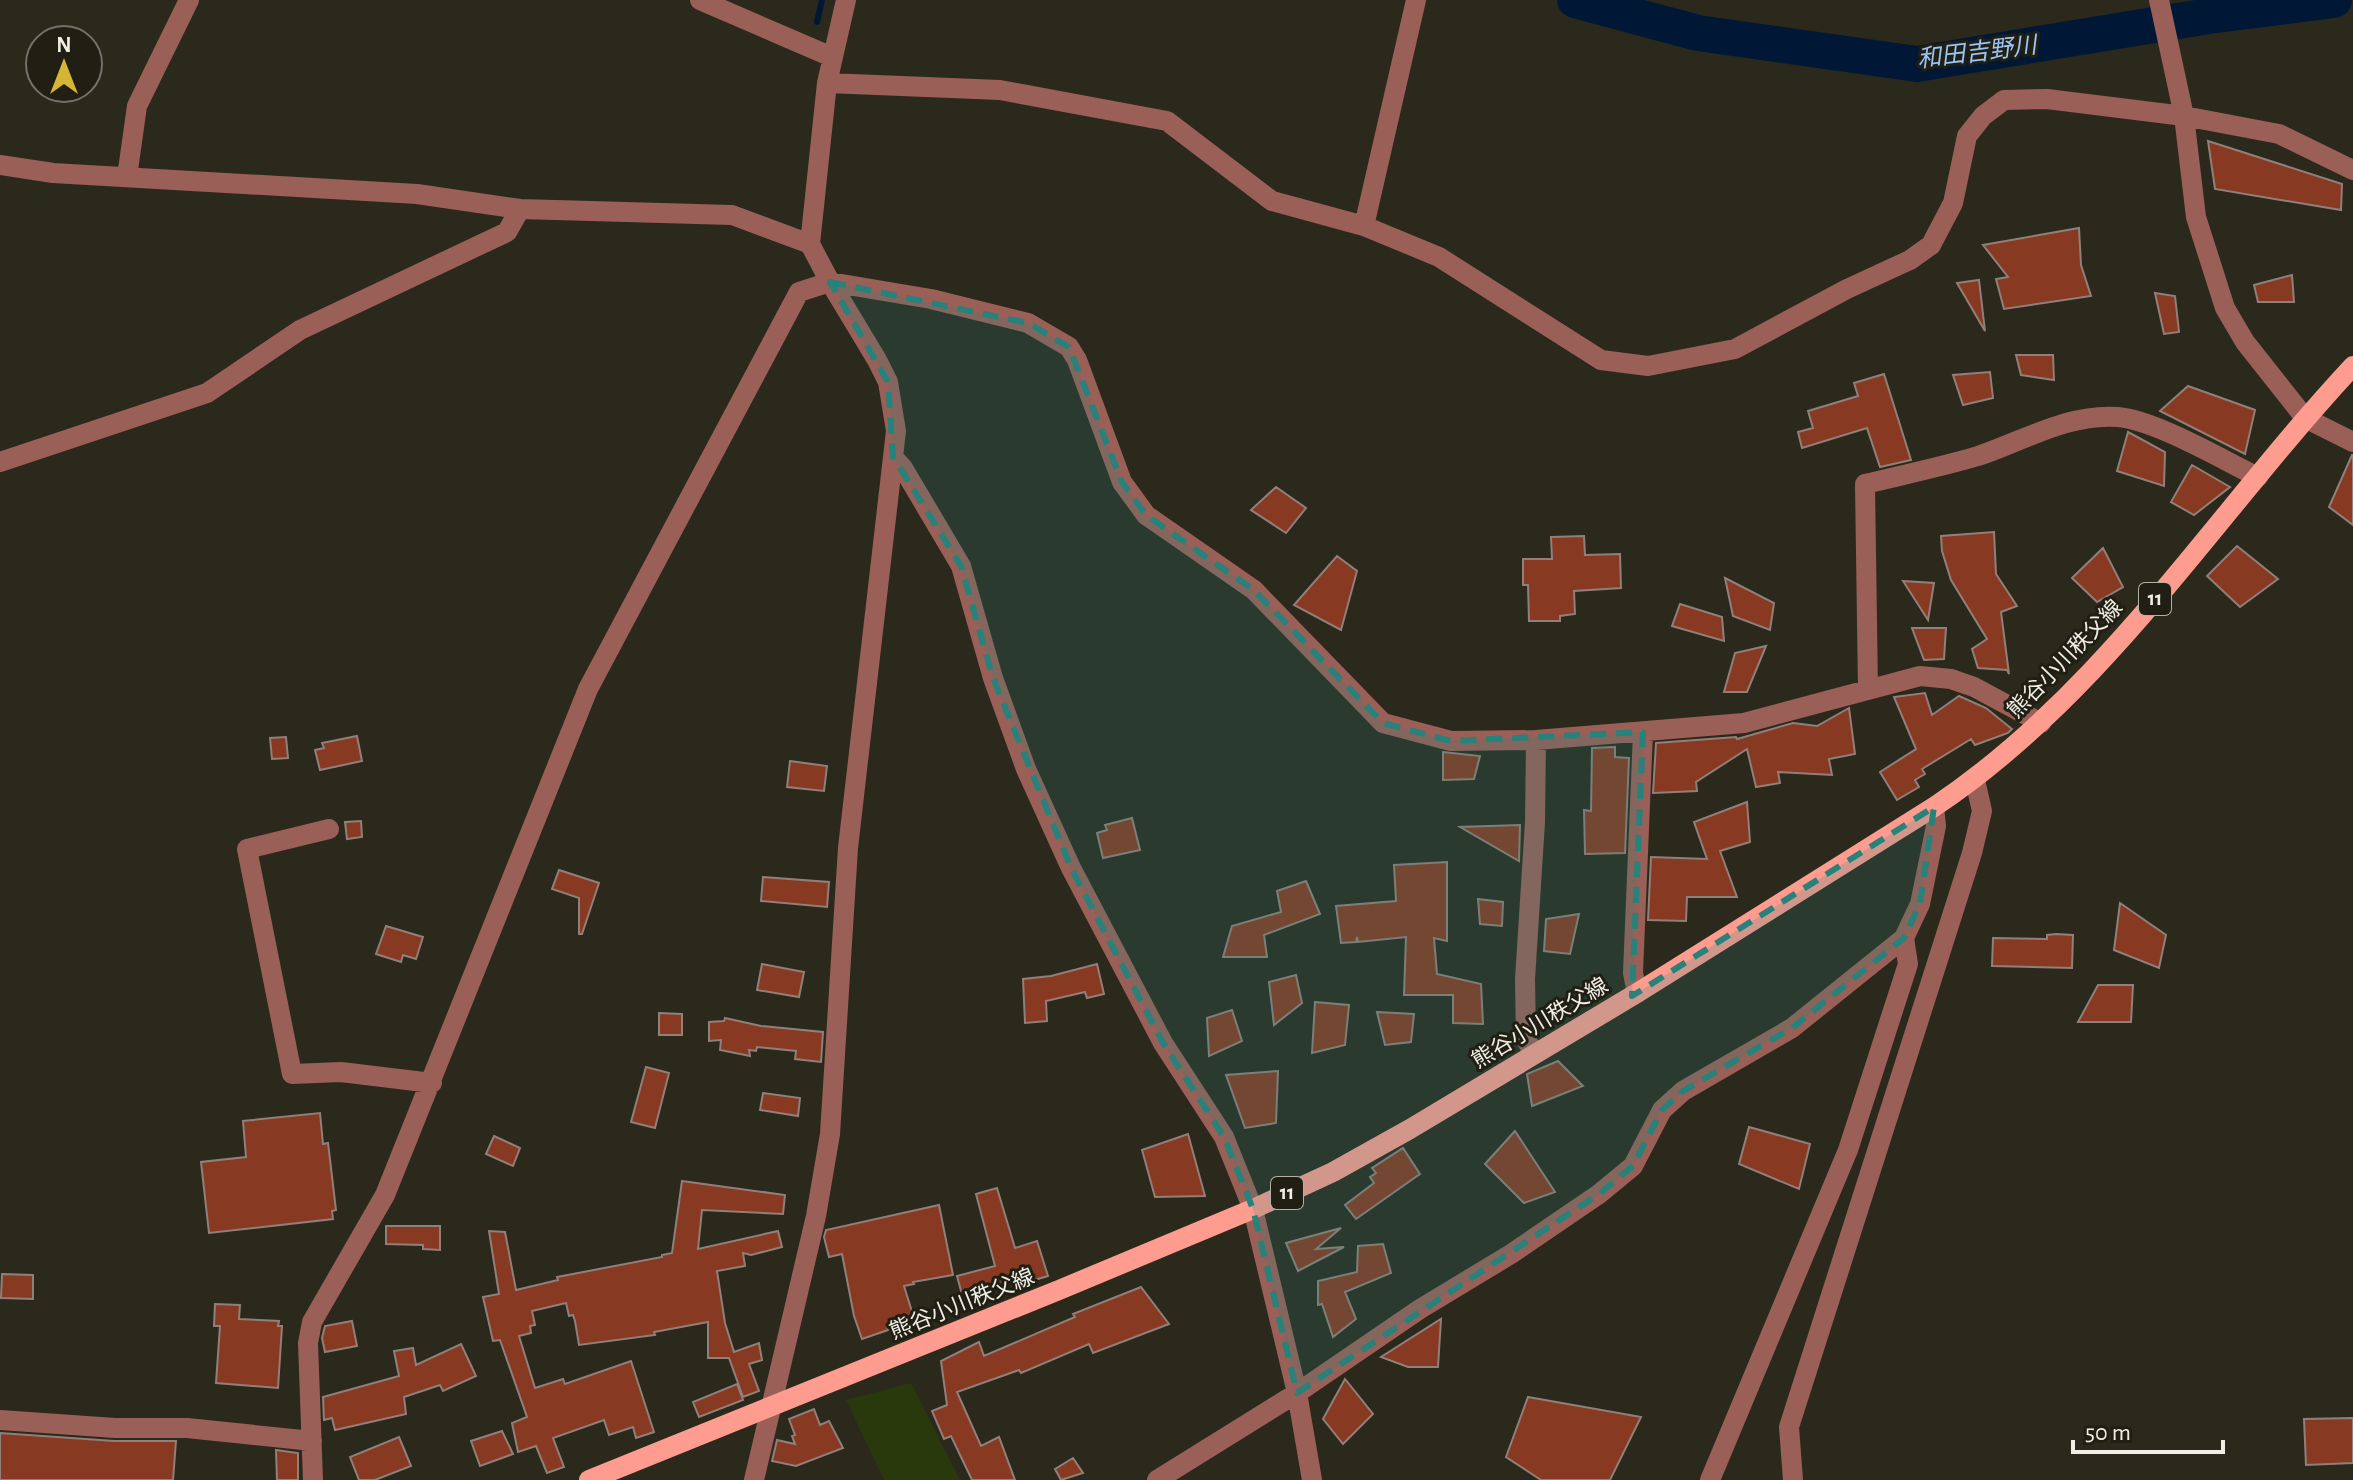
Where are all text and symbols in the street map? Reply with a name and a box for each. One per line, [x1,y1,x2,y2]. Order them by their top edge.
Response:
north arrow [24,24,104,104]
water label: 和田吉野川 [1916,31,2041,72]
text: N [56,34,72,56]
road number: 11 [2139,583,2171,615]
street label: 熊谷小川秩父線 [2003,595,2126,722]
street label: 熊谷小川秩父線 [1468,973,1612,1072]
road number: 11 [1271,1177,1303,1209]
street label: 熊谷小川秩父線 [886,1264,1038,1343]
scale bar [2073,1404,2223,1454]
text: 50 m [2085,1421,2131,1445]

